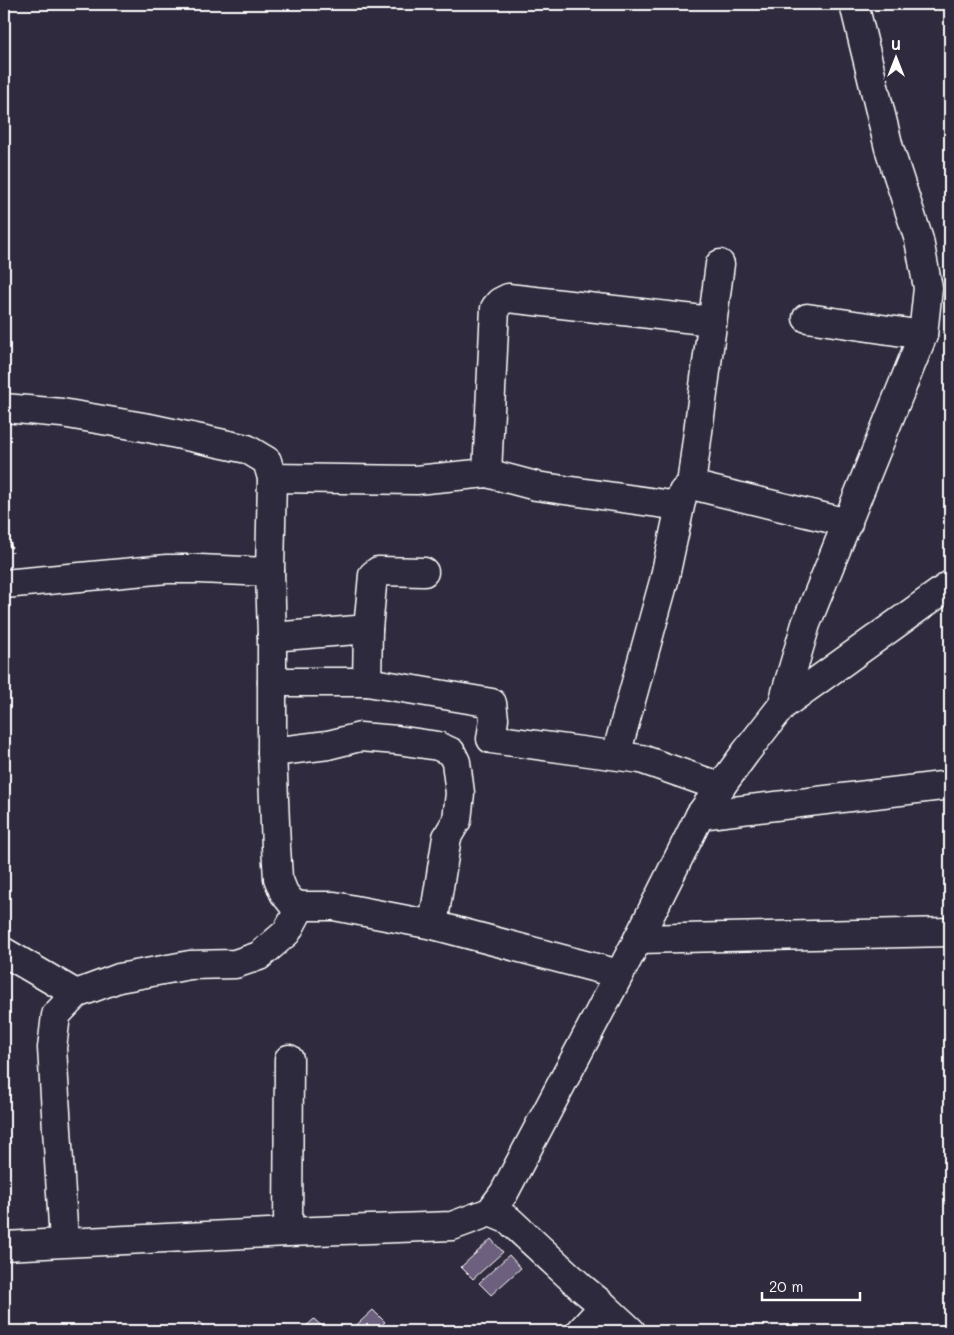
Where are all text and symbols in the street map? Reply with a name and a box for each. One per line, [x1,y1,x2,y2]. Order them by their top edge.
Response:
north arrow [872,32,922,82]
text: U [891,35,901,54]
scale bar [762,1270,859,1302]
text: 20 m [769,1276,803,1296]

